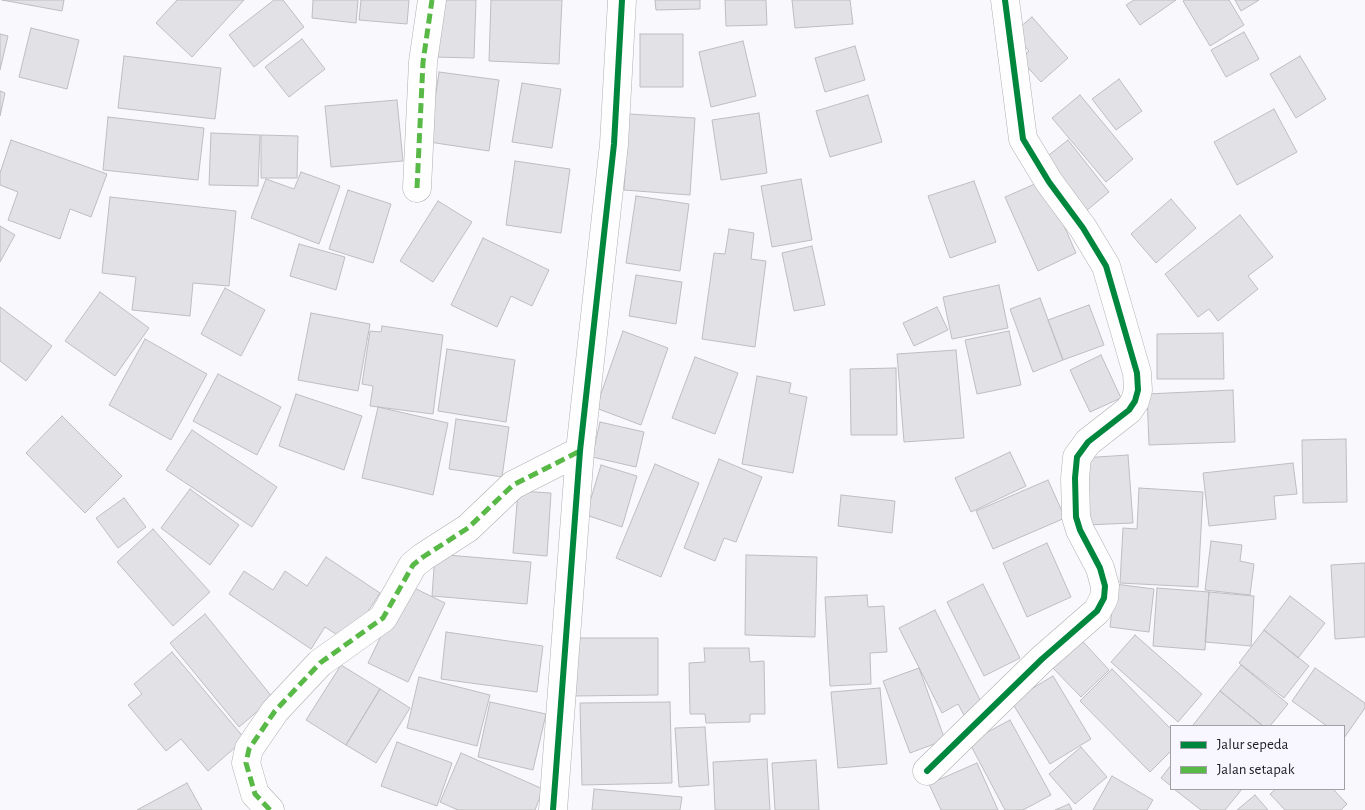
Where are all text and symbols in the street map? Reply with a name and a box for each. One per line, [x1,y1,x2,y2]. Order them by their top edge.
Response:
legend [1170,725,1345,790]
text: Jalur sepeda [1217,737,1289,752]
text: Jalan setapak [1217,762,1295,777]

